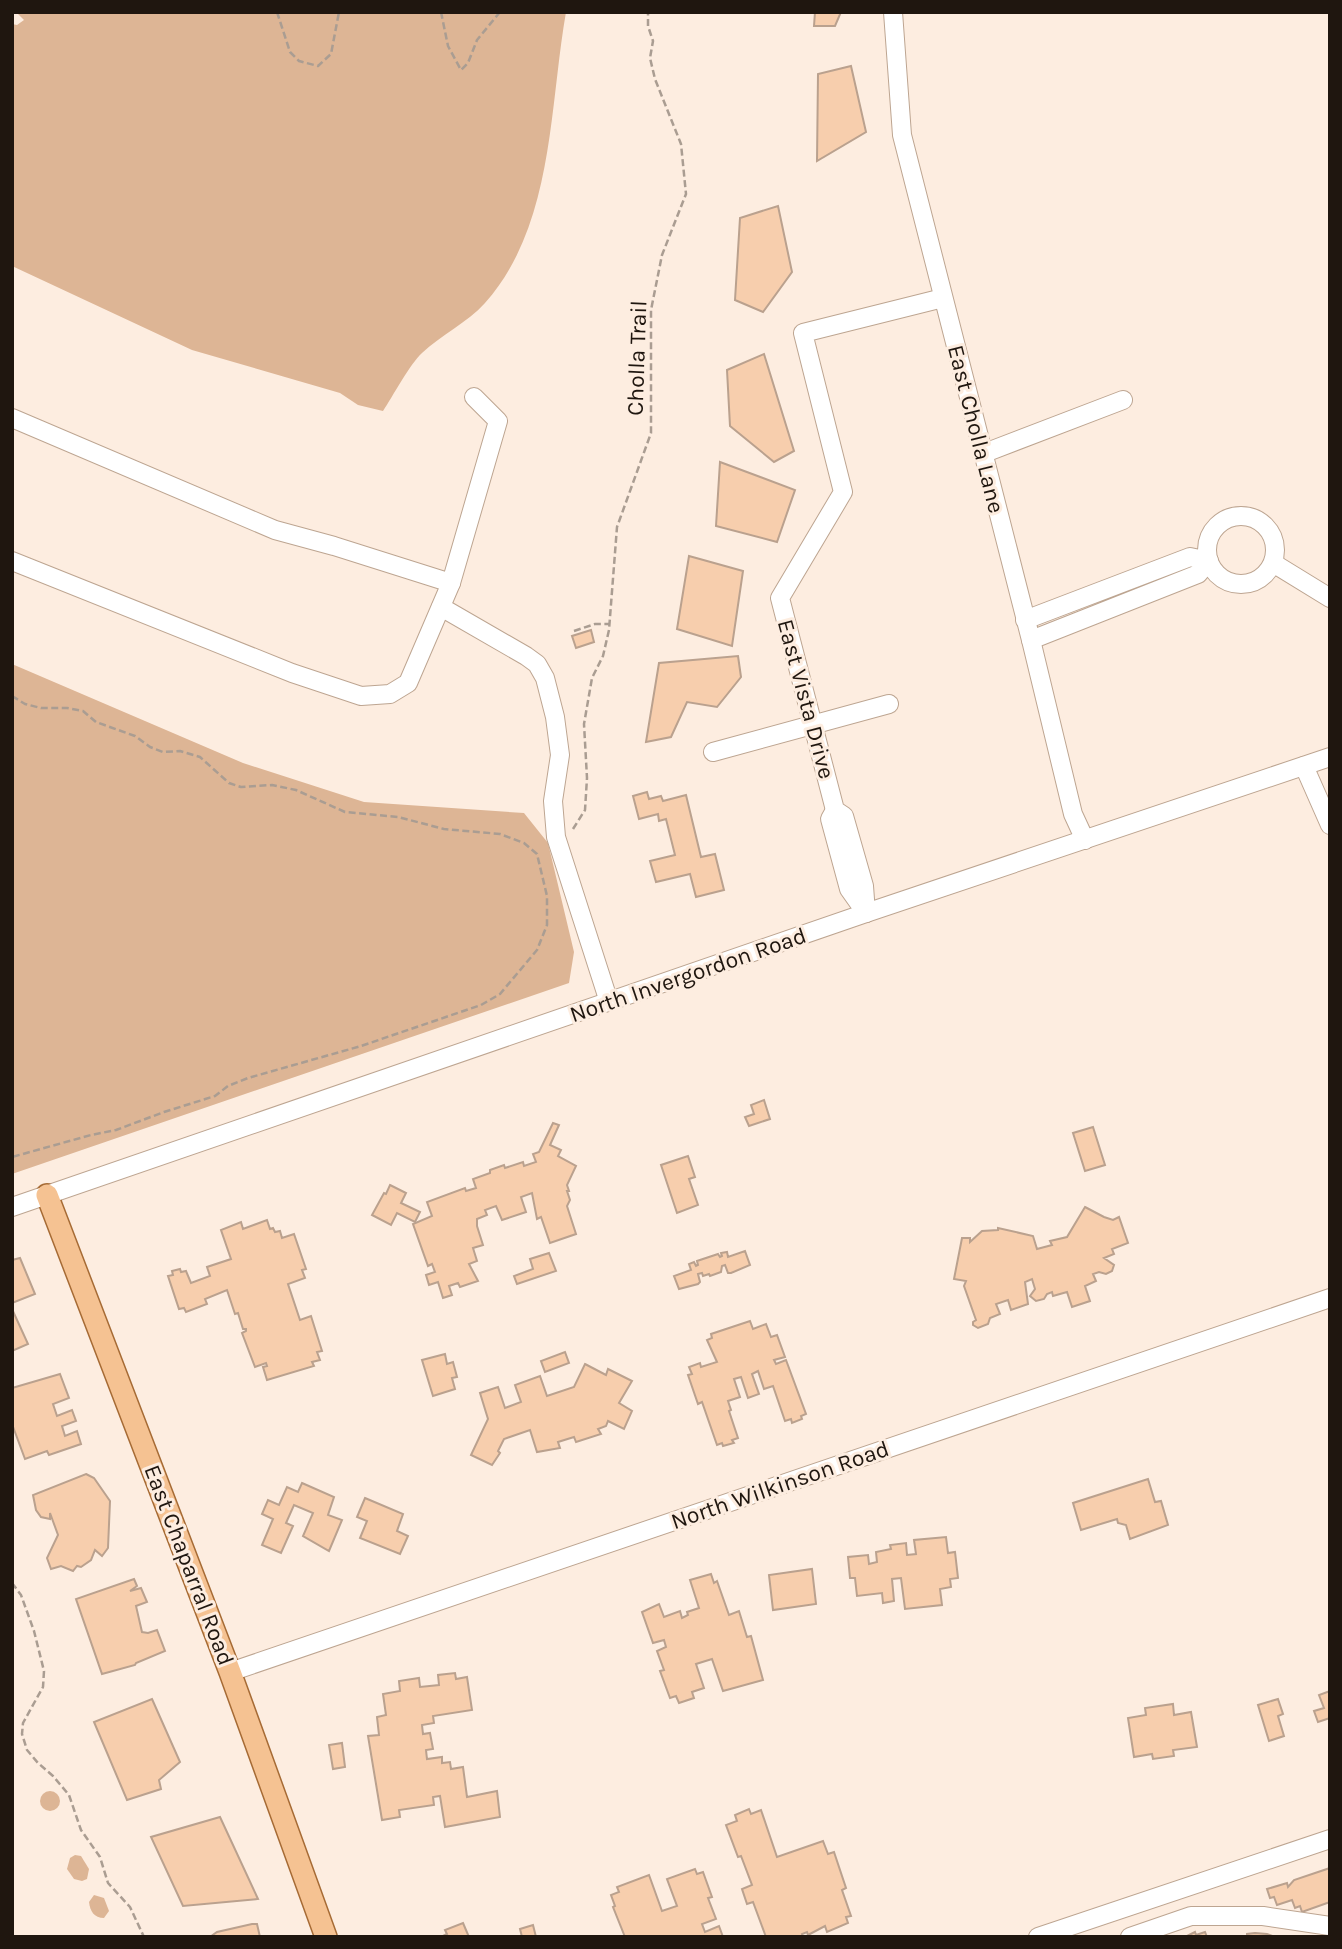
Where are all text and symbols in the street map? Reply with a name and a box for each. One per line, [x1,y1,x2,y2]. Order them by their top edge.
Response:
street label: Cholla Trail [621,300,653,416]
street label: East Cholla Lane [942,342,1010,516]
street label: East Vista Drive [772,616,840,782]
street label: North Invergordon Road [566,922,810,1028]
street label: North Wilkinson Road [667,1435,893,1535]
street label: East Chaparral Road [138,1461,240,1669]

